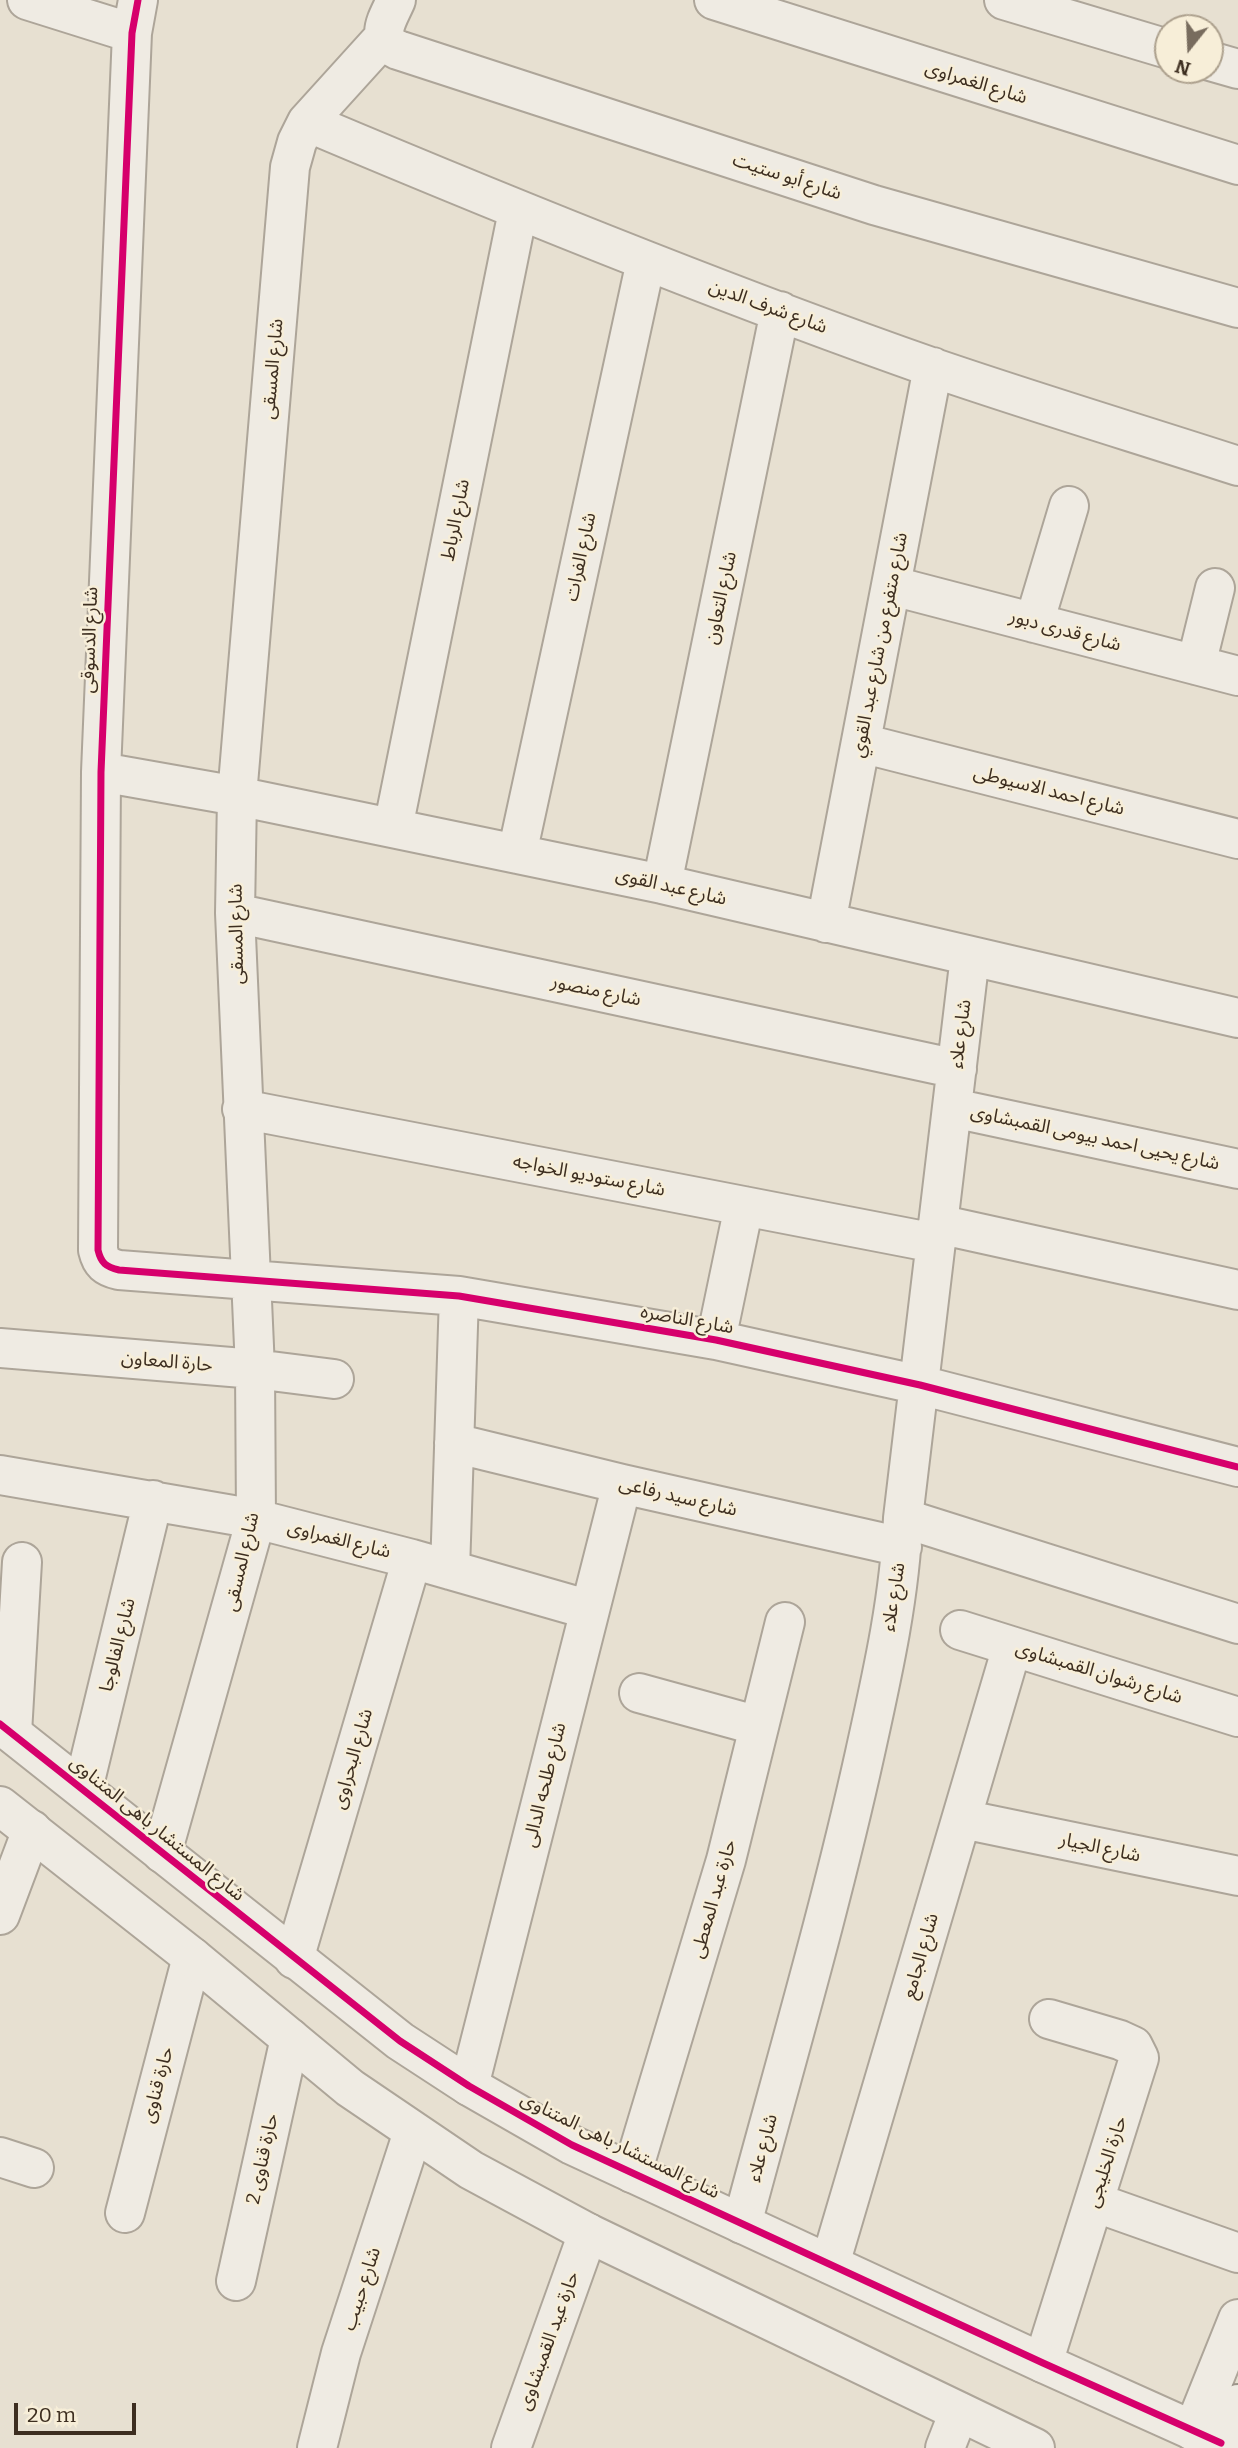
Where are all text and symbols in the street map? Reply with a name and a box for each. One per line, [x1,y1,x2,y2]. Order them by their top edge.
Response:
north arrow [1154,14,1224,84]
text: N [1172,54,1194,81]
street label: شارع الغمراوى [922,57,1030,109]
street label: شارع أبو ستيت [730,149,844,205]
street label: شارع شرف الدين [706,275,830,339]
street label: شارع المسقى [257,318,289,420]
street label: شارع الرباط [437,477,475,563]
street label: شارع الفرات [560,511,602,603]
street label: شارع متفرع من شارع عبد القوي [847,530,913,760]
street label: شارع التعاون [700,550,742,646]
street label: شارع الدسوقى [77,586,103,694]
street label: شارع قدرى دبور [1007,605,1123,657]
street label: شارع احمد الاسيوطى [971,761,1127,821]
street label: شارع عبد القوى [613,863,729,911]
street label: شارع المسقى [225,883,249,985]
street label: شارع منصور [549,970,643,1012]
street label: شارع علاء [945,998,977,1070]
street label: شارع يحيى احمد بيومى القمبشاوى [968,1100,1222,1176]
street label: شارع ستوديو الخواجه [511,1150,667,1202]
street label: شارع الناصره [639,1301,735,1339]
street label: حارة المعاون [120,1347,214,1377]
street label: شارع سيد رفاعى [617,1472,739,1522]
street label: شارع المسقى [220,1510,264,1614]
street label: شارع الغمراوى [285,1516,393,1564]
street label: شارع علاء [877,1561,911,1633]
street label: شارع الفالوجا [95,1596,141,1694]
street label: شارع رشوان القمبشاوى [1013,1637,1185,1709]
street label: شارع البحراوى [328,1706,378,1812]
street label: شارع طلحه الدالى [519,1720,571,1850]
street label: شارع المستشار باهى المتناوى [65,1751,249,1907]
street label: شارع الجيار [1058,1828,1142,1868]
street label: حارة عبد المعطى [686,1837,742,1961]
street label: شارع الجامع [898,1911,944,2001]
street label: حارة قناوى [137,2044,179,2126]
street label: شارع المستشار باهى المتناوى [517,2088,723,2204]
street label: شارع علاء [743,2111,783,2185]
street label: حارة قناوى 2 [242,2112,284,2206]
street label: حارة الخليجى [1082,2113,1132,2211]
street label: شارع حبيب [338,2244,386,2334]
street label: حارة عيد القمبشاوى [513,2269,585,2413]
scale bar [18,2388,140,2432]
text: 20 m [27,2402,76,2428]

